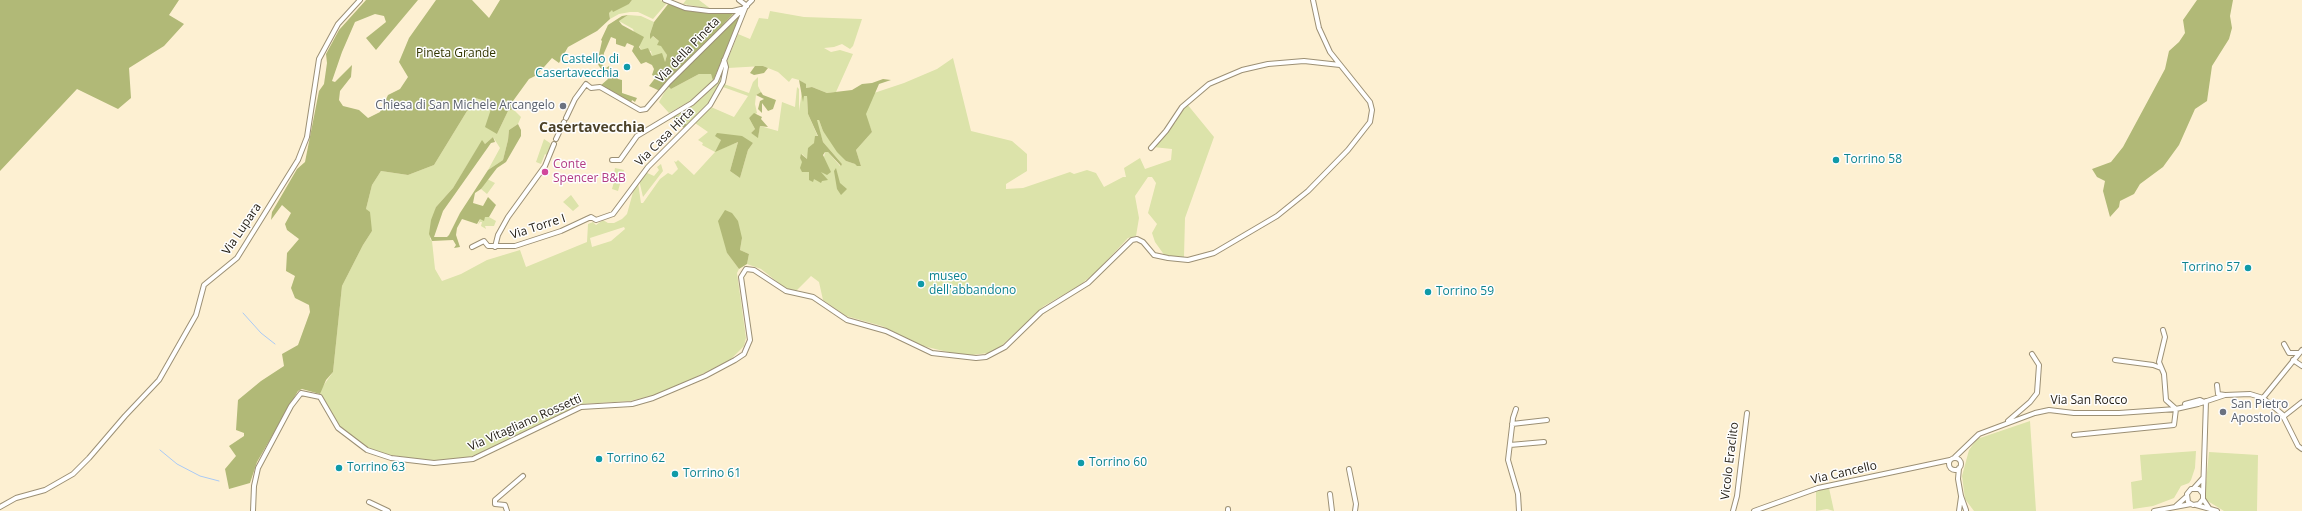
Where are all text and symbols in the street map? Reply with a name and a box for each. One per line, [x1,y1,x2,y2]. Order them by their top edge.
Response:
street label: Via della Pineta [653,14,723,86]
park label: Pineta Grande [416,47,496,61]
place label: Castello di Casertavecchia [535,53,619,81]
marker: Castello di Casertavecchia [622,62,632,72]
place label: Chiesa di San Michele Arcangelo [375,99,555,113]
marker: Chiesa di San Michele Arcangelo [558,101,568,111]
street label: Via Casa Hirta [633,105,697,169]
district label: Casertavecchia [539,120,645,136]
place label: Torrino 58 [1844,153,1902,167]
marker: Torrino 58 [1831,155,1841,165]
place label: Conte Spencer B&B [553,158,626,186]
marker: Conte Spencer B&B [540,167,550,177]
street label: Via Lupara [219,200,265,258]
street label: Via Torre I [509,211,567,243]
place label: Torrino 57 [2182,261,2240,275]
marker: Torrino 57 [2243,263,2253,273]
place label: museo dell'abbandono [929,270,1016,298]
marker: museo dell'abbandono [916,279,926,289]
place label: Torrino 59 [1436,285,1494,299]
marker: Torrino 59 [1423,287,1433,297]
street label: Via Vitagliano Rossetti [466,392,584,454]
street label: Via San Rocco [2050,394,2128,408]
place label: San Pietro Apostolo [2231,398,2288,426]
marker: San Pietro Apostolo [2218,407,2228,417]
street label: Vicolo Eraclito [1718,421,1742,501]
place label: Torrino 62 [607,452,665,466]
marker: Torrino 62 [594,454,604,464]
place label: Torrino 60 [1089,456,1147,470]
marker: Torrino 60 [1076,458,1086,468]
street label: Via Cancello [1810,458,1878,488]
place label: Torrino 63 [347,461,405,475]
marker: Torrino 63 [334,463,344,473]
place label: Torrino 61 [683,467,741,481]
marker: Torrino 61 [670,469,680,479]

